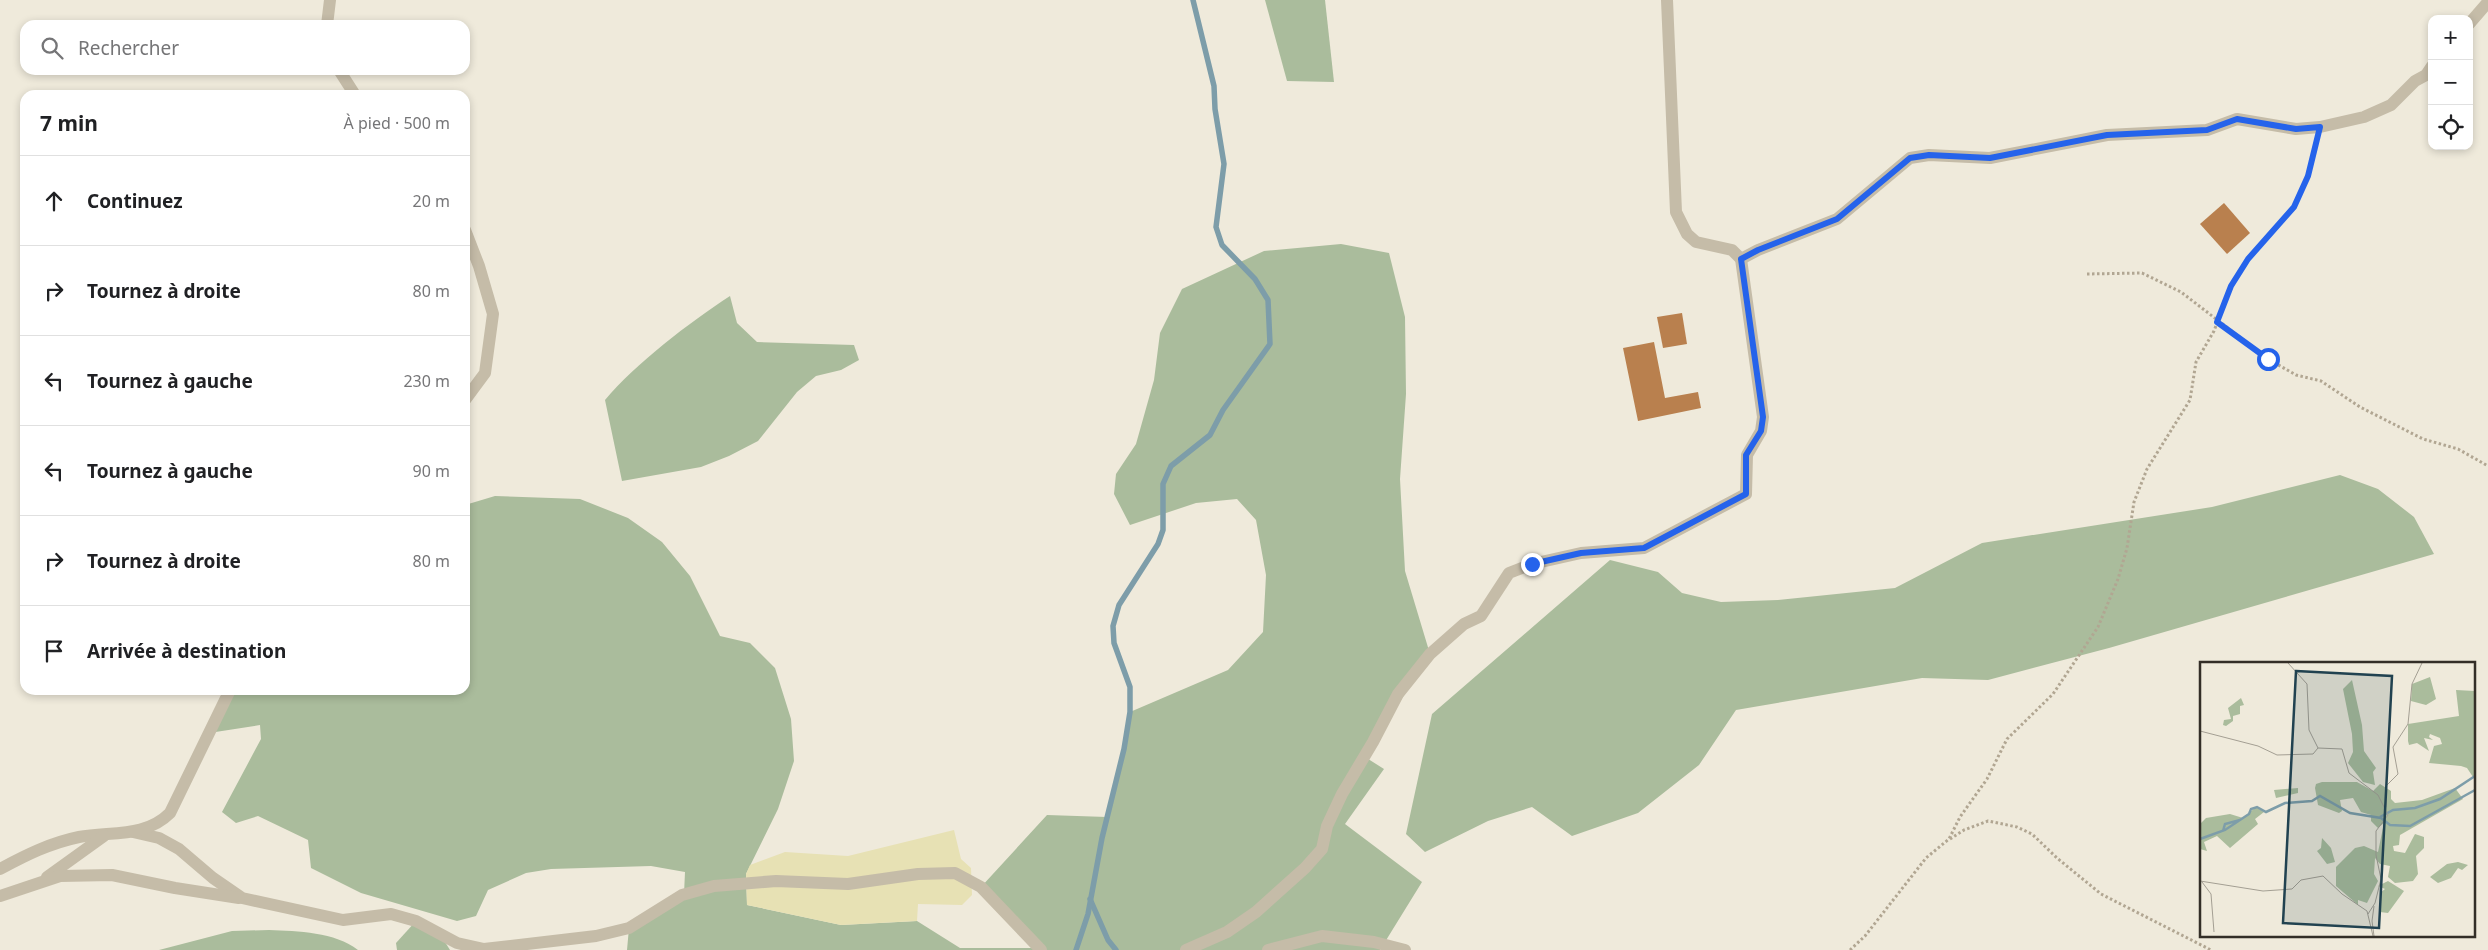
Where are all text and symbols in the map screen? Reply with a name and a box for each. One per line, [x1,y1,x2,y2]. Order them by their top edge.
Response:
map controls [2428,15,2473,150]
button: + [2428,15,2473,60]
search box [20,20,470,75]
icon: search [38,34,66,62]
text: Rechercher [78,35,179,61]
button: − [2428,60,2473,105]
button: locate [2428,105,2473,150]
text: 7 min [40,109,98,137]
text: À pied · 500 m [344,112,450,134]
icon: ahead [40,187,68,215]
text: Continuez [87,188,183,214]
text: 20 m [413,190,450,212]
icon: right [40,277,68,305]
text: Tournez à droite [87,278,241,304]
text: 80 m [413,280,450,302]
route start [2257,348,2280,371]
icon: left [40,367,68,395]
text: Tournez à gauche [87,368,253,394]
text: 230 m [403,370,450,392]
icon: left [40,457,68,485]
text: Tournez à gauche [87,458,253,484]
text: 90 m [413,460,450,482]
icon: right [40,547,68,575]
text: Tournez à droite [87,548,241,574]
text: 80 m [413,550,450,572]
route end [1521,553,1544,576]
icon: arrive [40,637,68,665]
text: Arrivée à destination [87,638,286,664]
inset map [2200,662,2476,938]

